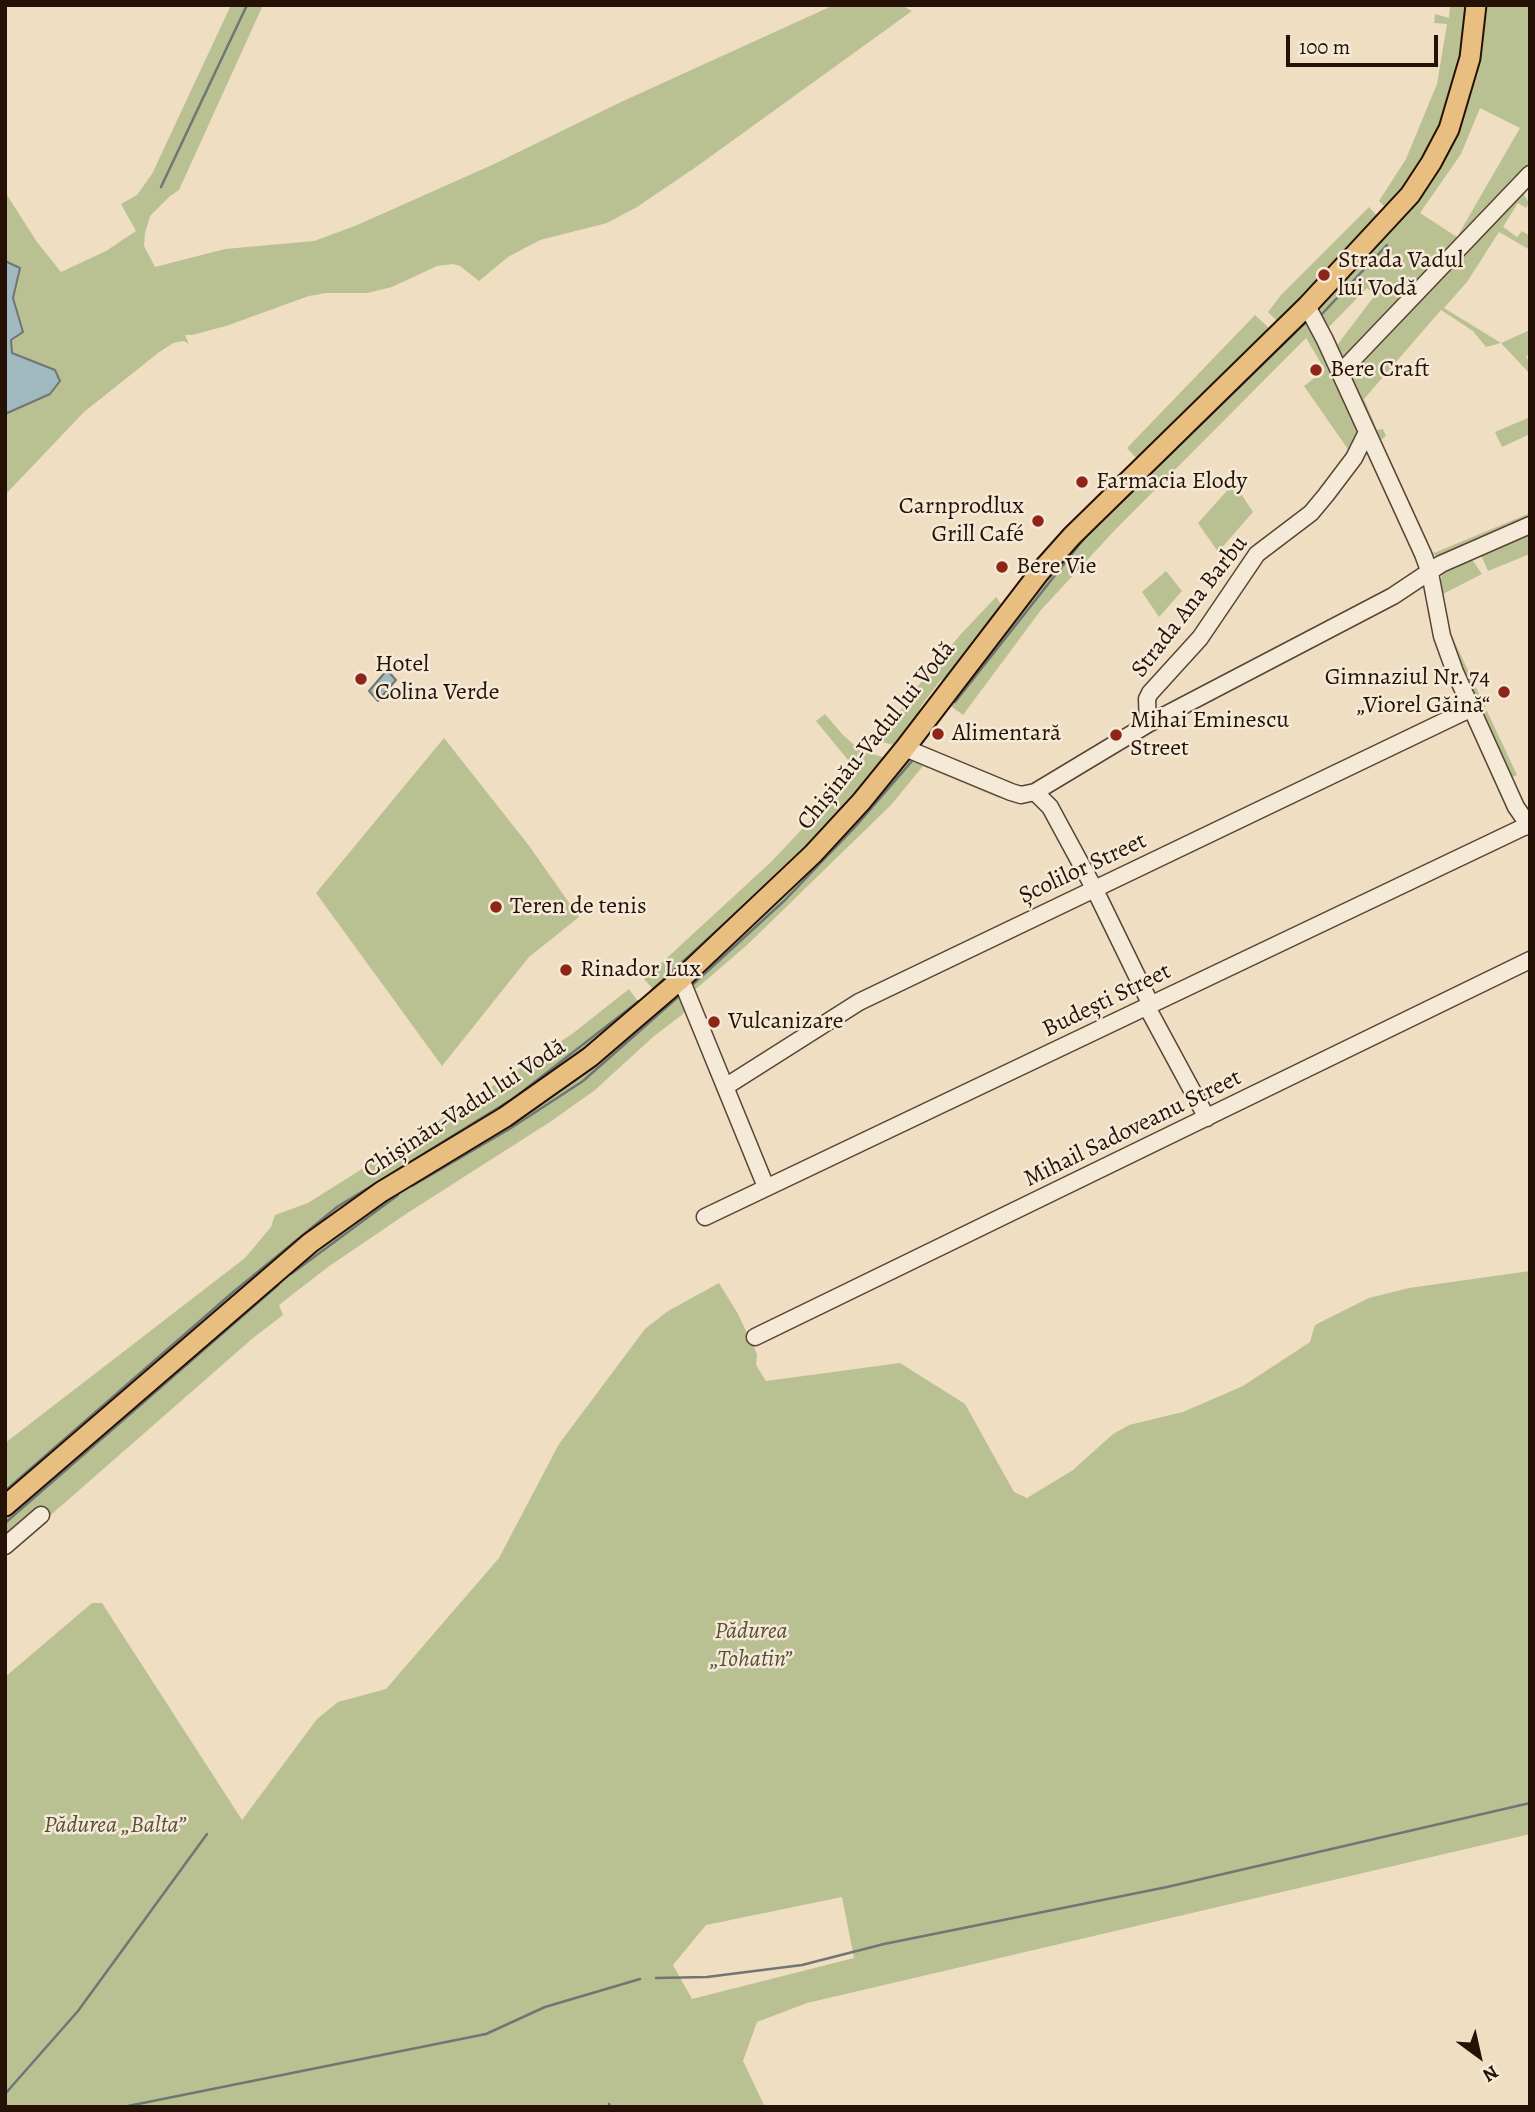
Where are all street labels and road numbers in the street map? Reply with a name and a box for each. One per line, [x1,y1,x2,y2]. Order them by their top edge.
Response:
street label: Strada Ana Barbu [1126,530,1254,684]
street label: Chișinău-Vadul lui Vodă [792,636,962,836]
street label: Școlilor Street [1015,827,1151,911]
street label: Budești Street [1038,958,1176,1044]
street label: Chișinău-Vadul lui Vodă [359,1033,571,1185]
street label: Mihail Sadoveanu Street [1020,1064,1246,1194]

